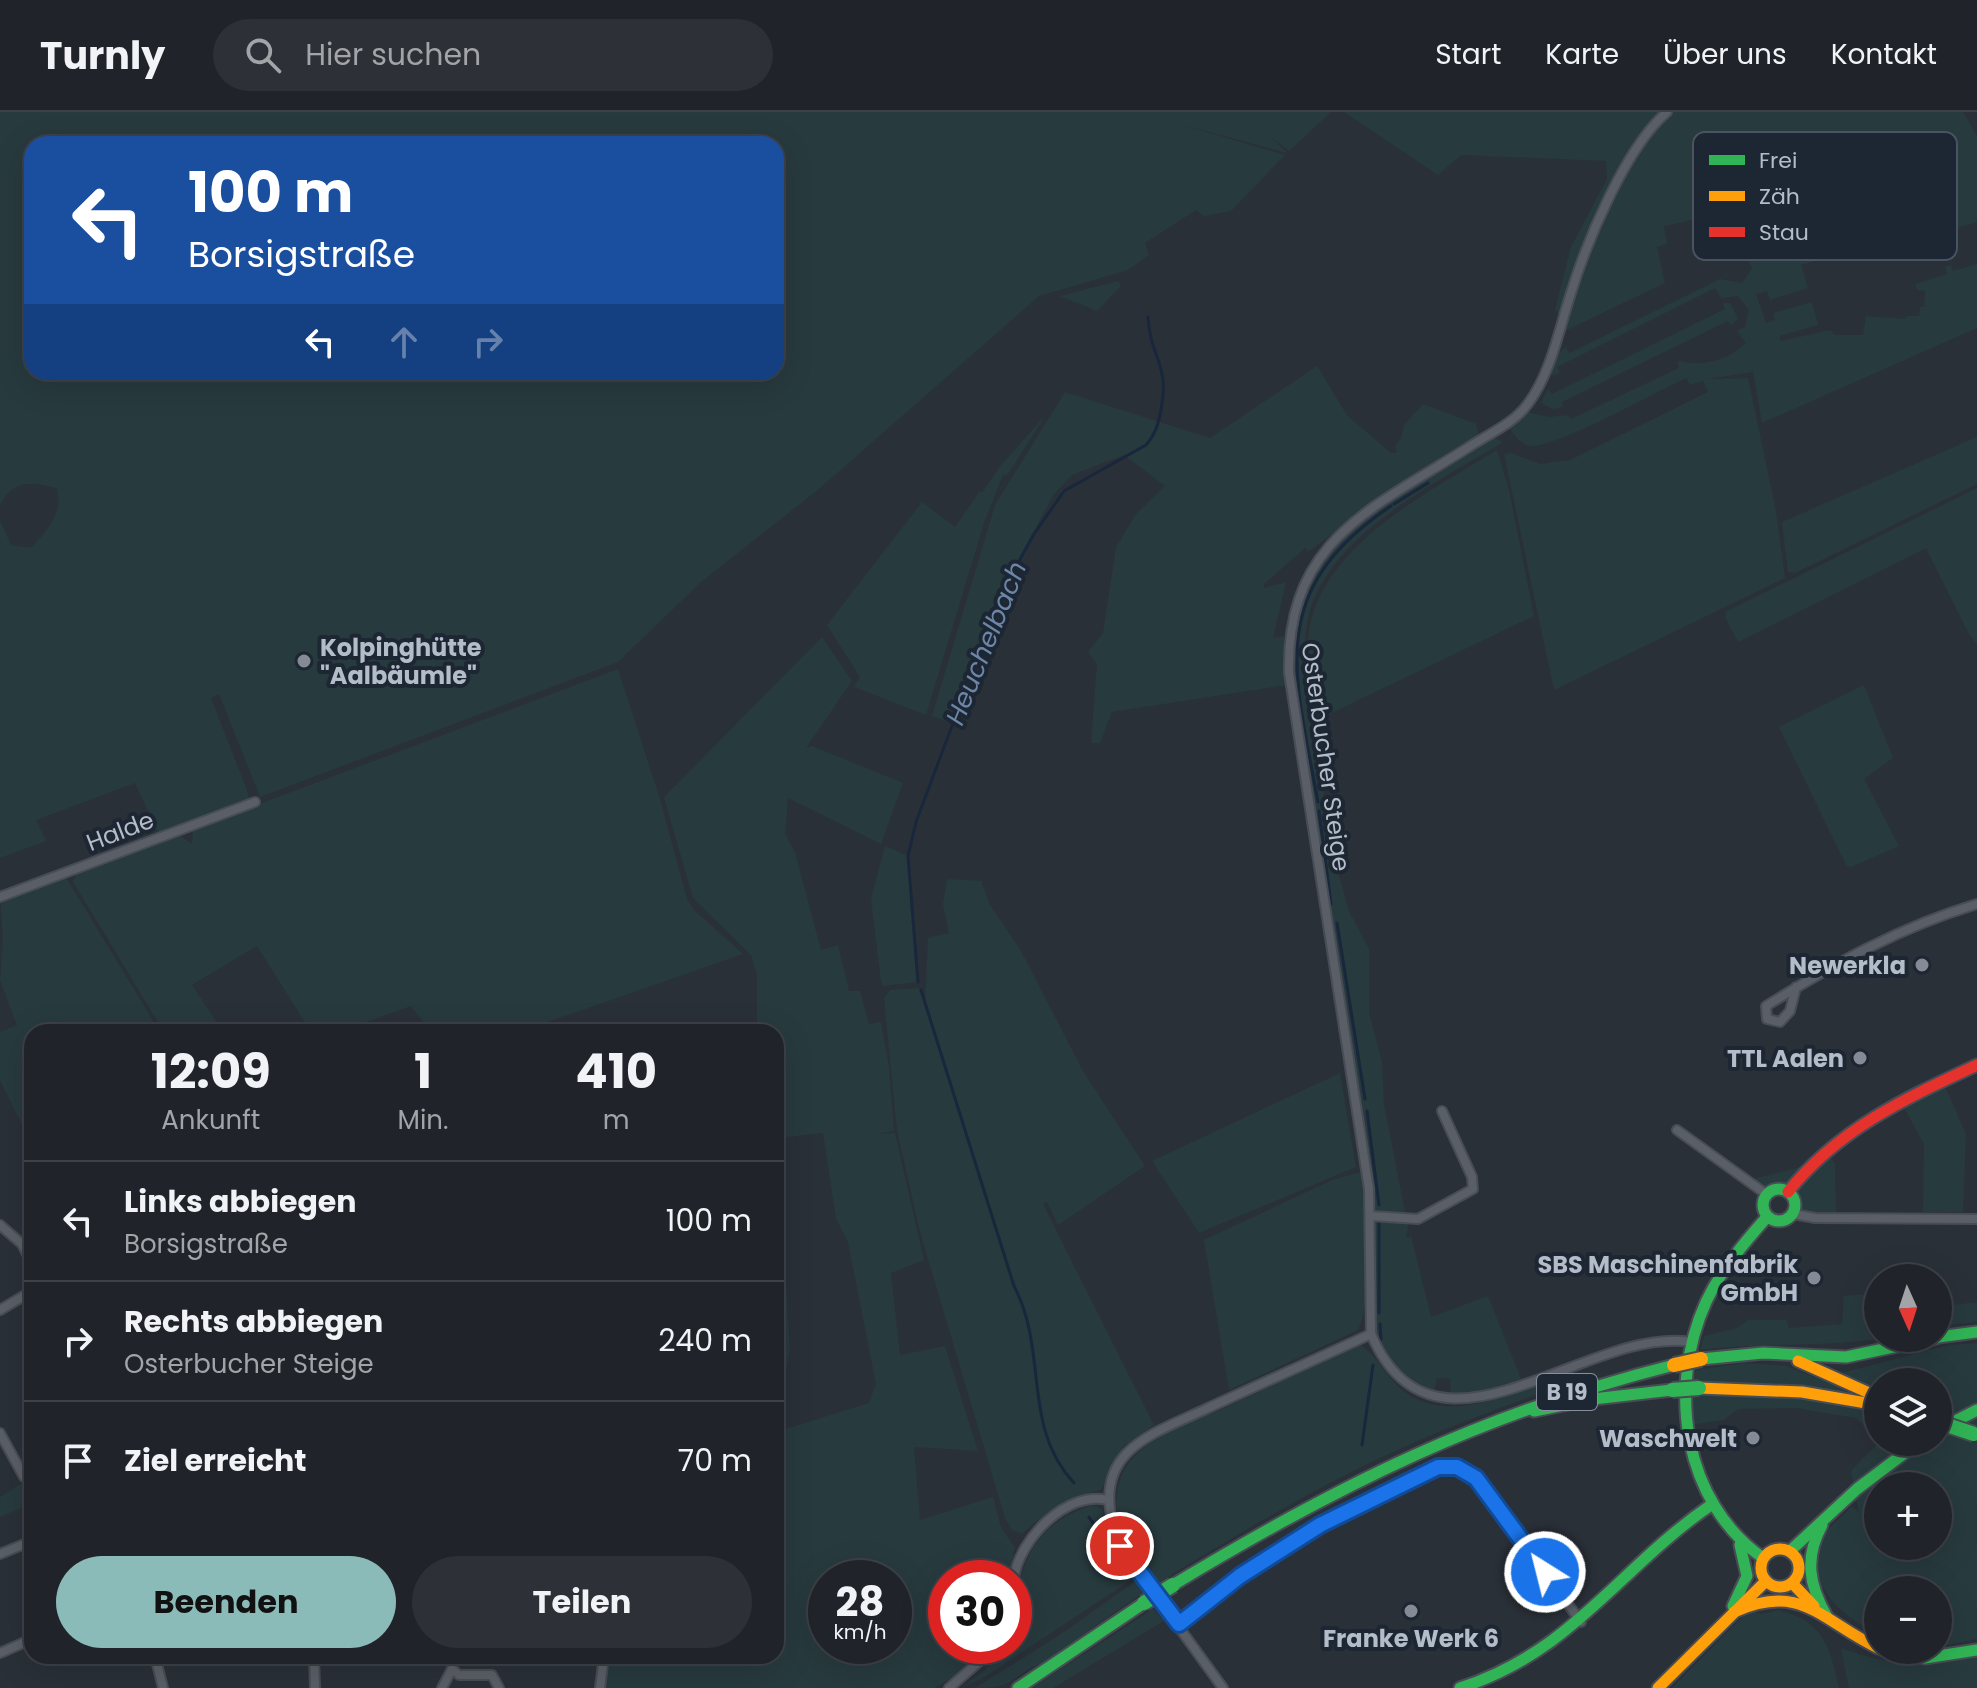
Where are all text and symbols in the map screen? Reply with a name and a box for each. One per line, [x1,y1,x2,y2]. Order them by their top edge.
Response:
search box [213,19,773,91]
text: Turnly [40,29,165,82]
icon: search [241,33,285,77]
text: Hier suchen [305,33,481,76]
text: Start [1435,35,1501,74]
text: Karte [1545,35,1619,74]
text: Über uns [1663,35,1787,74]
text: Kontakt [1831,35,1937,74]
legend [1693,132,1957,260]
text: Frei [1759,145,1797,176]
text: 100 m [188,153,353,232]
icon: left [56,168,160,272]
text: Zäh [1759,181,1800,212]
text: Stau [1759,217,1809,248]
text: Borsigstraße [188,229,415,280]
icon: left [298,320,342,364]
icon: ahead [382,320,426,364]
icon: right [466,320,510,364]
water label: Heuchelbach [937,556,1035,730]
place label: Kolpinghütte "Aalbäumle" [320,631,482,692]
street label: Osterbucher Steige [1294,641,1358,873]
marker: Kolpinghütte "Aalbäumle" [295,652,313,670]
street label: Halde [81,803,159,859]
place label: Newerkla [1789,949,1906,982]
marker: Newerkla [1913,956,1931,974]
text: 12:09 [151,1038,271,1105]
text: 1 [414,1038,432,1105]
text: 410 [575,1038,657,1105]
place label: TTL Aalen [1727,1042,1844,1075]
marker: TTL Aalen [1851,1049,1869,1067]
text: Ankunft [161,1102,260,1138]
text: Min. [398,1102,448,1138]
text: m [603,1102,630,1138]
text: Links abbiegen [124,1180,357,1223]
icon: left [56,1199,100,1243]
text: 100 m [666,1199,752,1242]
text: Borsigstraße [124,1226,288,1262]
place label: SBS Maschinenfabrik GmbH [1538,1248,1798,1309]
north arrow [1864,1264,1952,1352]
map controls [1864,1264,1952,1664]
marker: SBS Maschinenfabrik GmbH [1805,1269,1823,1287]
text: Rechts abbiegen [124,1300,383,1343]
icon: right [56,1319,100,1363]
text: 240 m [658,1319,752,1362]
text: Osterbucher Steige [124,1346,374,1382]
button: layers [1864,1368,1952,1456]
road number: B 19 [1537,1374,1597,1410]
place label: Waschwelt [1599,1422,1737,1455]
marker: Waschwelt [1744,1429,1762,1447]
icon: arrive [56,1439,100,1483]
text: Ziel erreicht [124,1439,306,1482]
text: 70 m [678,1439,752,1482]
button: + [1864,1472,1952,1560]
pin [1086,1512,1154,1580]
icon: arrive [1098,1524,1142,1568]
position arrow [1503,1530,1587,1614]
button: Beenden [56,1556,396,1648]
button: Teilen [412,1556,752,1648]
speed limit sign: 30 [928,1560,1032,1664]
text: 28 [836,1574,884,1630]
button: − [1864,1576,1952,1664]
marker: Franke Werk 6 [1402,1602,1420,1620]
text: km/h [833,1618,887,1646]
place label: Franke Werk 6 [1323,1622,1499,1655]

